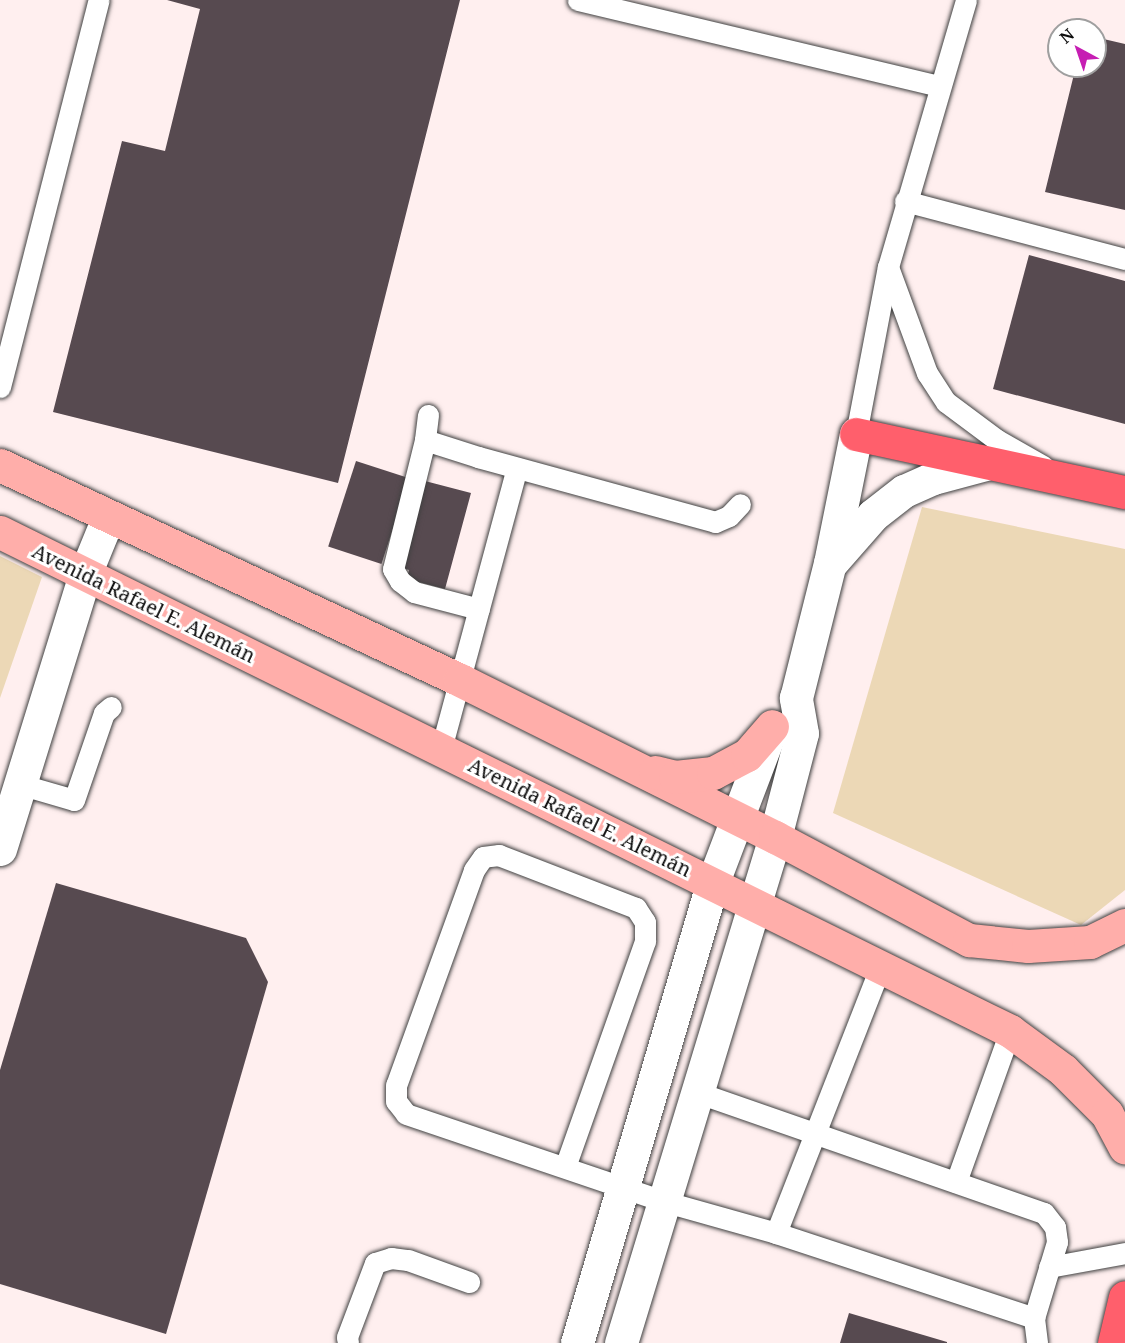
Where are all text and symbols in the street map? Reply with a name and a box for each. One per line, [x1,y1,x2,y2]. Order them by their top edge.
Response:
north arrow [1047,18,1107,78]
text: N [1055,23,1079,48]
street label: Avenida Rafael E. Alemán [29,539,259,667]
street label: Avenida Rafael E. Alemán [465,753,695,881]

